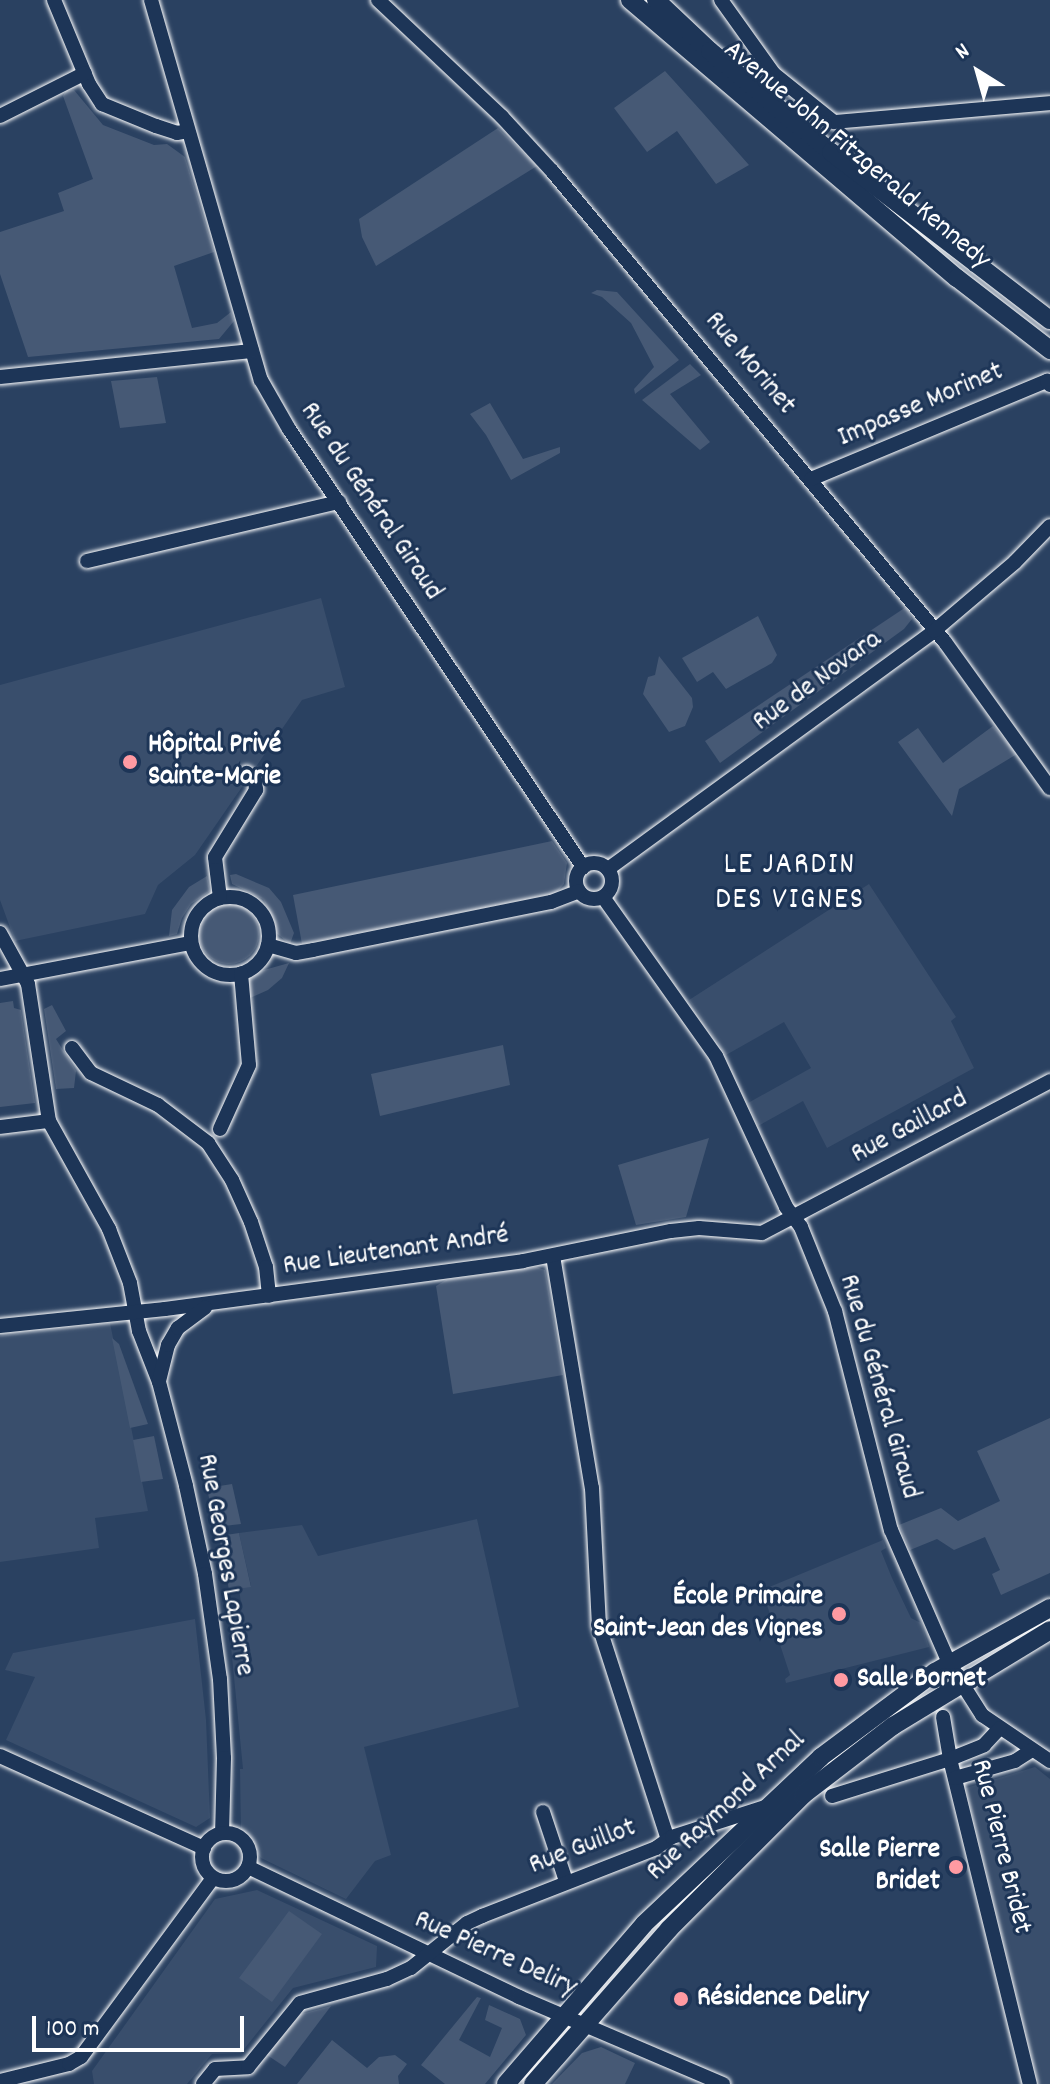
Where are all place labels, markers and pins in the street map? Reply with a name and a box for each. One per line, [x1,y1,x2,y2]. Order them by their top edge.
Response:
place label: Hôpital Privé Sainte-Marie [148,729,281,795]
marker: Hôpital Privé Sainte-Marie [119,751,141,773]
place label: École Primaire Saint-Jean des Vignes [593,1581,823,1647]
marker: École Primaire Saint-Jean des Vignes [830,1605,848,1623]
place label: Salle Bornet [857,1663,986,1697]
marker: Salle Bornet [832,1671,850,1689]
place label: Salle Pierre Bridet [819,1834,940,1900]
marker: Salle Pierre Bridet [947,1858,965,1876]
place label: Résidence Deliry [697,1982,868,2016]
marker: Résidence Deliry [672,1990,690,2008]

